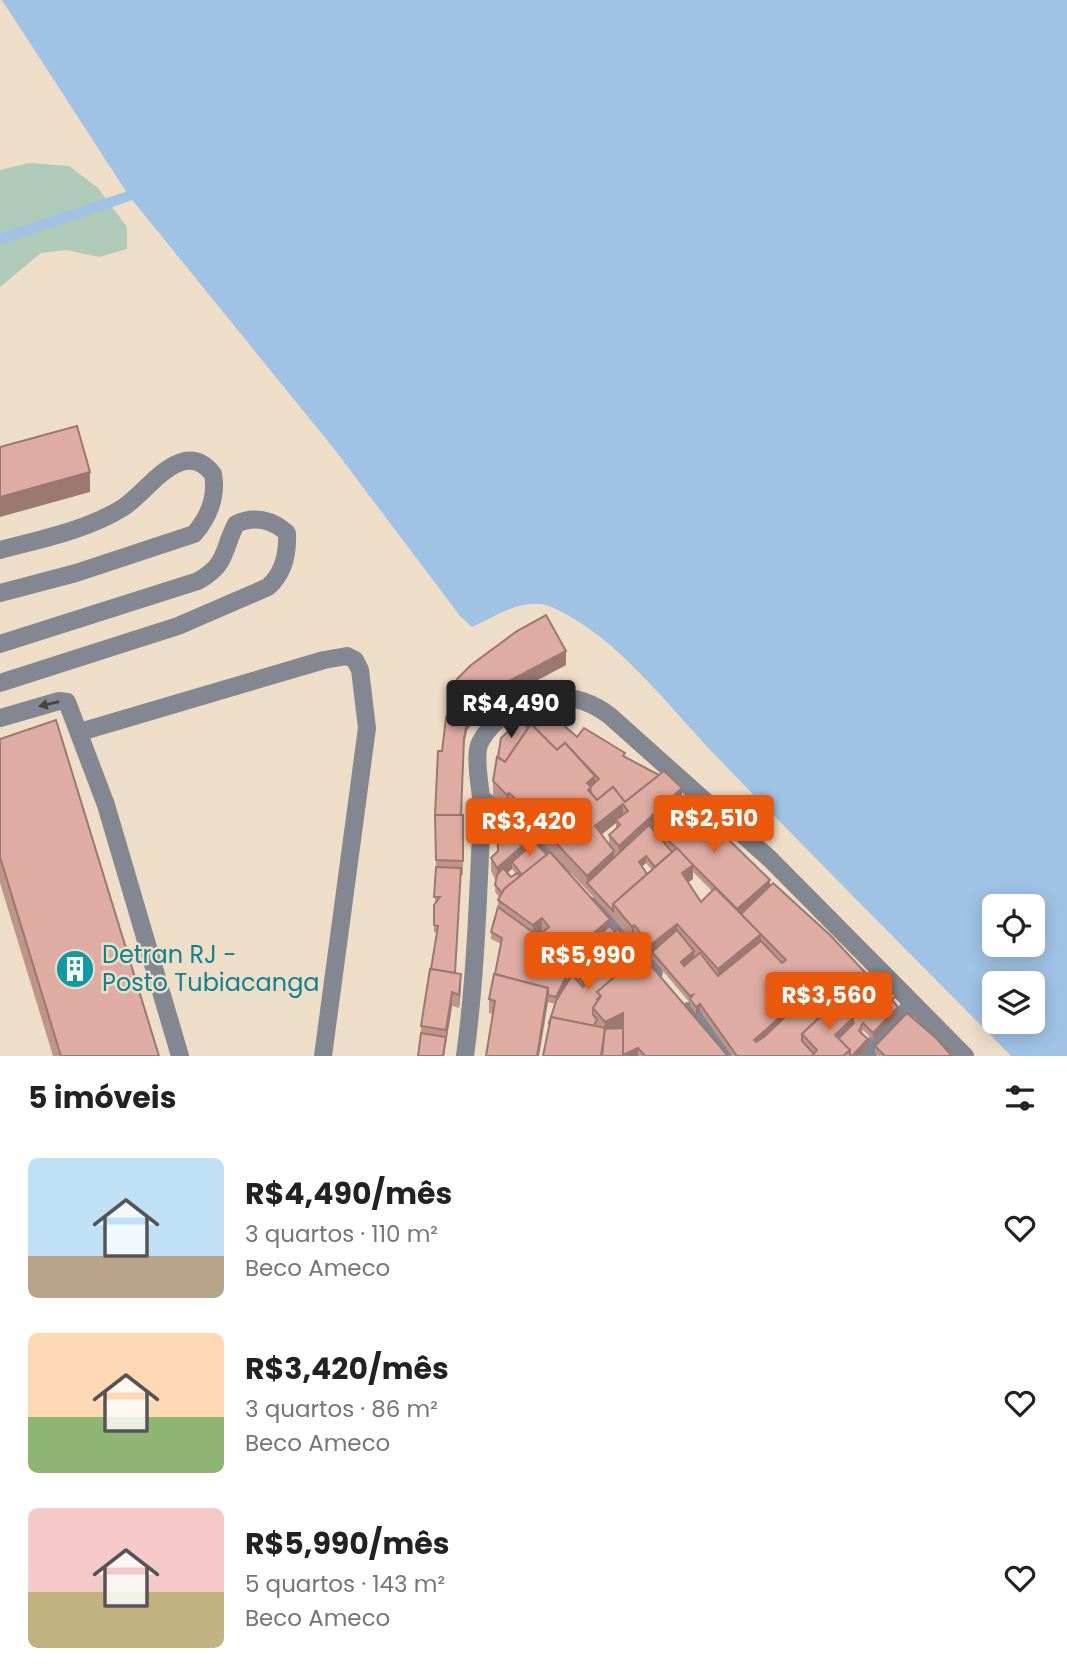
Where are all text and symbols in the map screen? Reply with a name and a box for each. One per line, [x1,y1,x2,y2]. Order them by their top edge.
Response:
pin: R$4,490 [446,680,576,740]
text: R$4,490 [462,687,560,719]
one-way arrow [38,699,60,710]
pin: R$2,510 [649,796,779,855]
pin: R$3,420 [464,798,594,858]
text: R$2,510 [670,802,758,834]
text: R$3,420 [482,805,576,837]
map controls [982,894,1045,1034]
button: locate [982,894,1045,957]
pin: R$5,990 [523,932,653,992]
place label: Detran RJ - Posto Tubiacanga [102,938,320,999]
text: R$5,990 [541,939,635,971]
building icon: Detran RJ - Posto Tubiacanga [54,948,96,990]
button: layers [982,971,1045,1034]
pin: R$3,560 [764,972,894,1032]
text: R$3,560 [781,979,877,1011]
text: 5 imóveis [28,1076,176,1119]
icon: filters [1001,1079,1039,1117]
text: R$4,490/mês [245,1172,452,1215]
icon: home [84,1186,168,1270]
icon: heart [1001,1209,1039,1247]
text: 3 quartos · 110 m² [245,1218,438,1250]
text: Beco Ameco [245,1252,390,1284]
text: R$3,420/mês [245,1347,449,1390]
icon: home [84,1361,168,1445]
icon: heart [1001,1384,1039,1422]
text: 3 quartos · 86 m² [245,1393,438,1425]
text: Beco Ameco [245,1427,390,1459]
text: R$5,990/mês [245,1522,449,1565]
icon: home [84,1536,168,1620]
icon: heart [1001,1559,1039,1597]
text: 5 quartos · 143 m² [245,1568,445,1600]
text: Beco Ameco [245,1602,390,1634]

